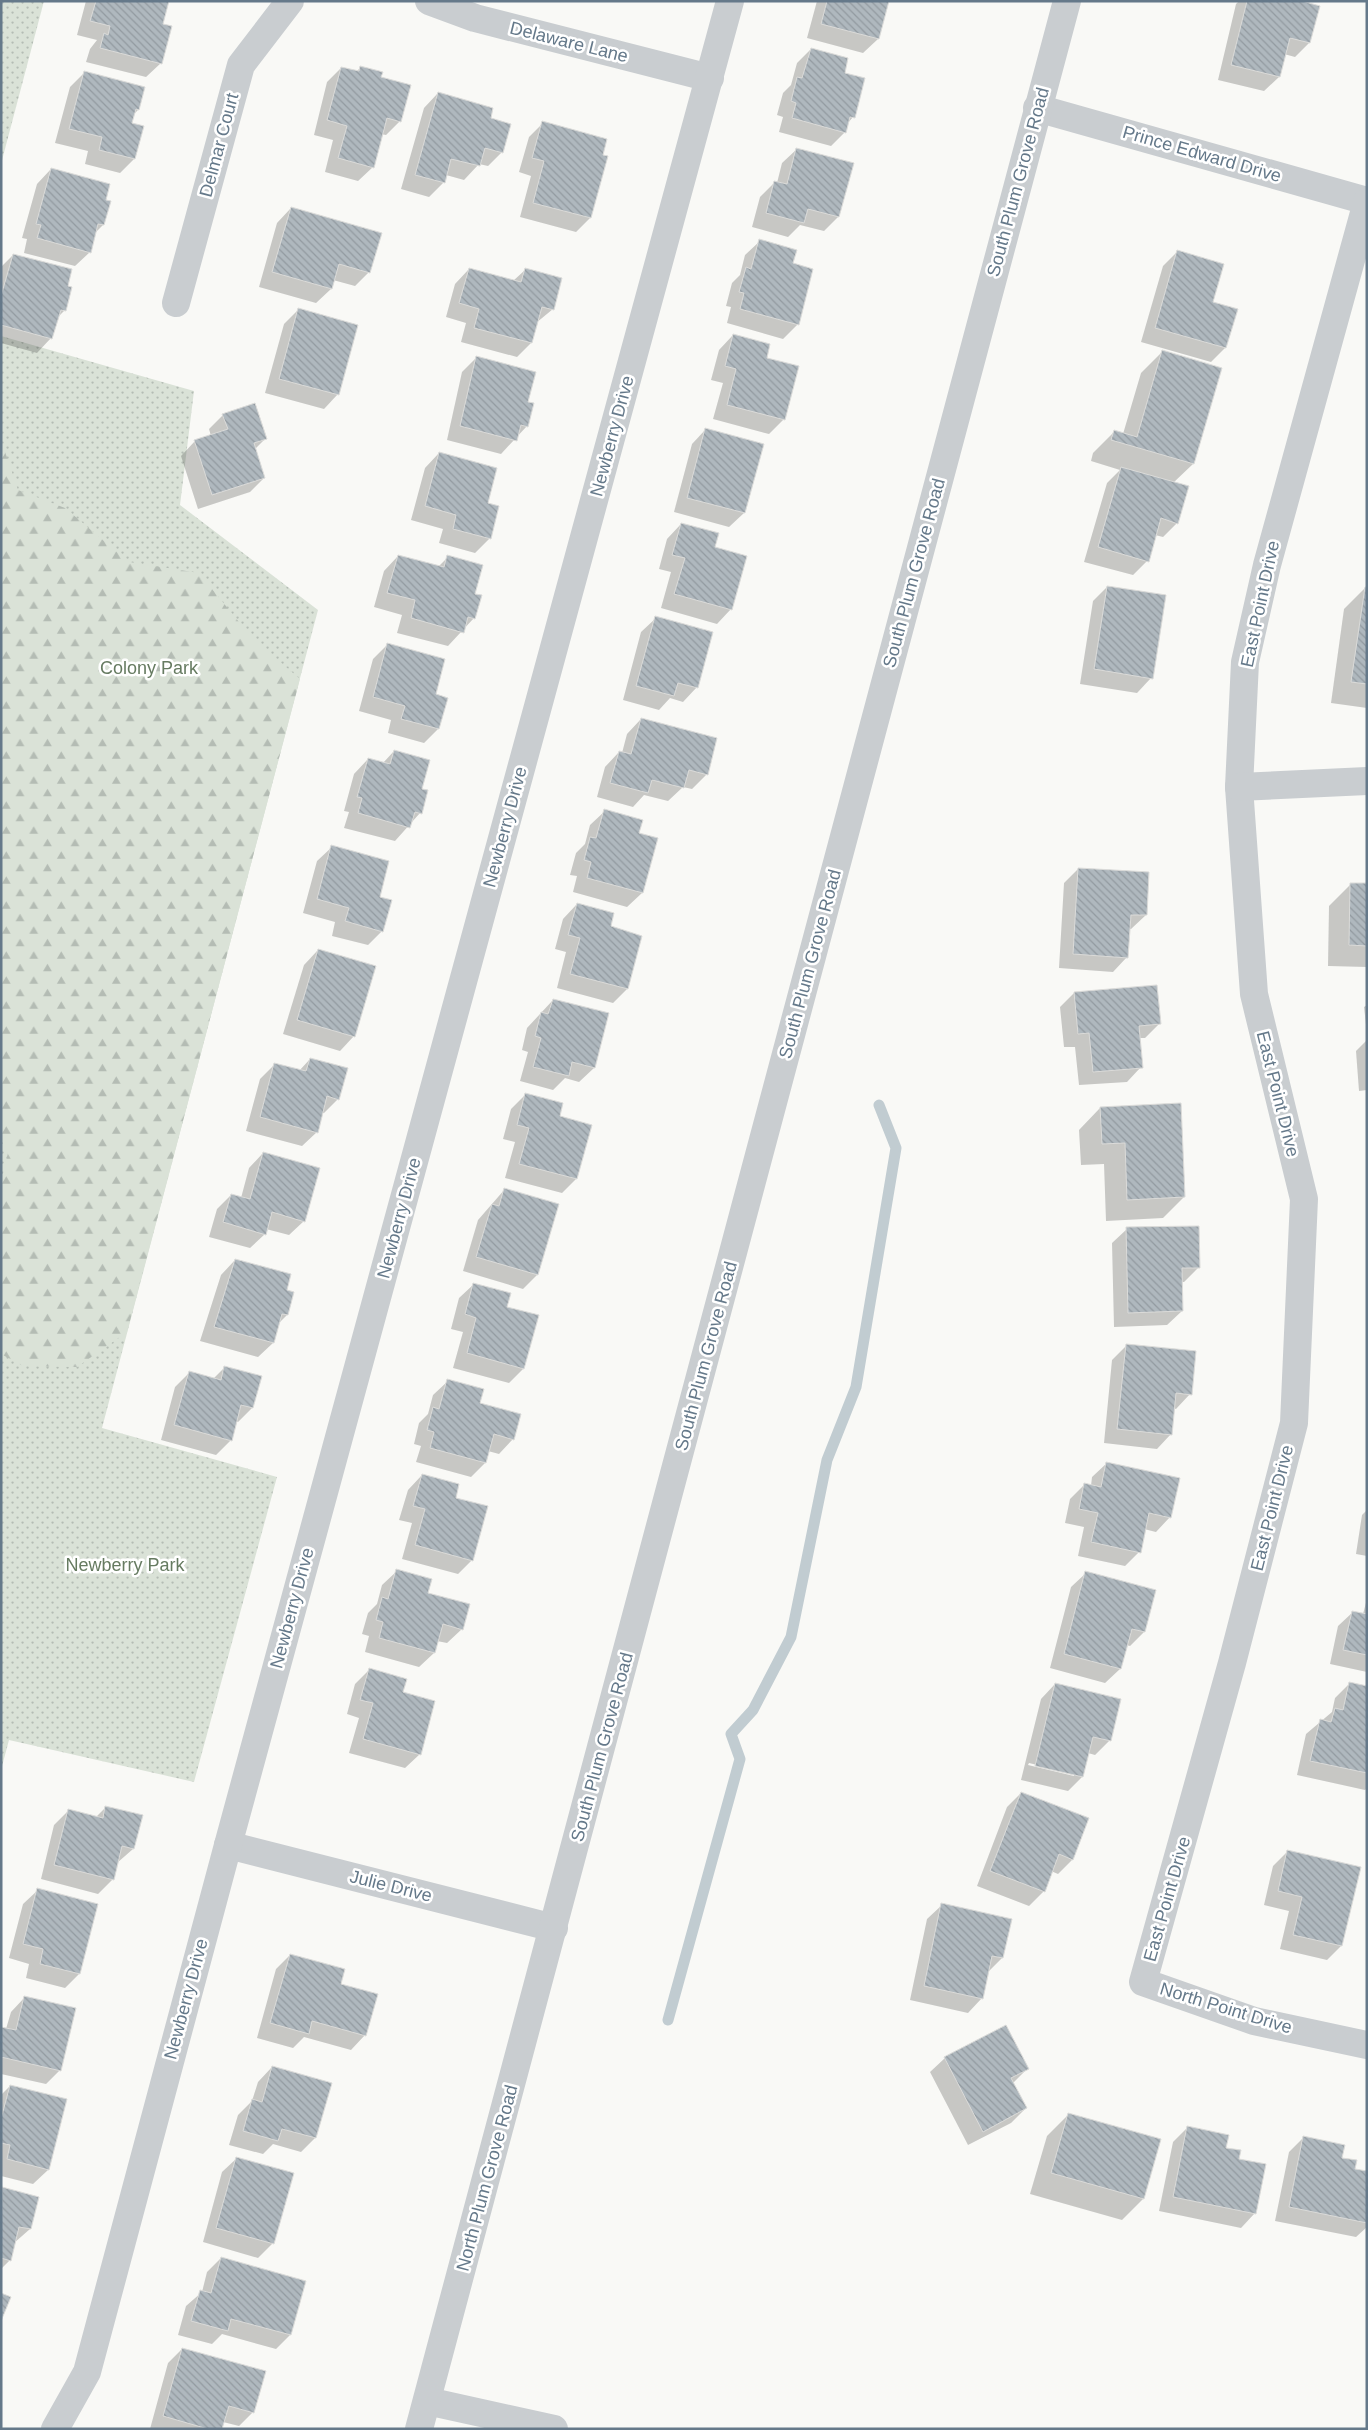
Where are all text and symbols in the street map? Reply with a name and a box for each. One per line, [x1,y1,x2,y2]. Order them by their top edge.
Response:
street label: Delaware Lane [508,18,630,66]
street label: South Plum Grove Road [983,85,1053,279]
street label: Delmar Court [195,91,243,199]
street label: Prince Edward Drive [1120,122,1284,186]
street label: Newberry Drive [586,374,638,498]
street label: South Plum Grove Road [879,476,949,670]
street label: East Point Drive [1237,539,1283,669]
park label: Colony Park [100,658,199,678]
street label: Newberry Drive [479,765,531,889]
street label: South Plum Grove Road [775,867,845,1061]
street label: East Point Drive [1253,1029,1303,1159]
street label: Newberry Drive [373,1156,425,1280]
street label: South Plum Grove Road [671,1259,741,1453]
street label: East Point Drive [1247,1443,1297,1573]
street label: Newberry Drive [266,1546,318,1670]
park label: Newberry Park [65,1555,186,1575]
street label: South Plum Grove Road [567,1650,637,1844]
street label: East Point Drive [1140,1834,1194,1964]
street label: Julie Drive [348,1866,434,1906]
street label: Newberry Drive [160,1937,212,2061]
street label: North Point Drive [1158,1978,1294,2038]
street label: North Plum Grove Road [452,2083,522,2273]

